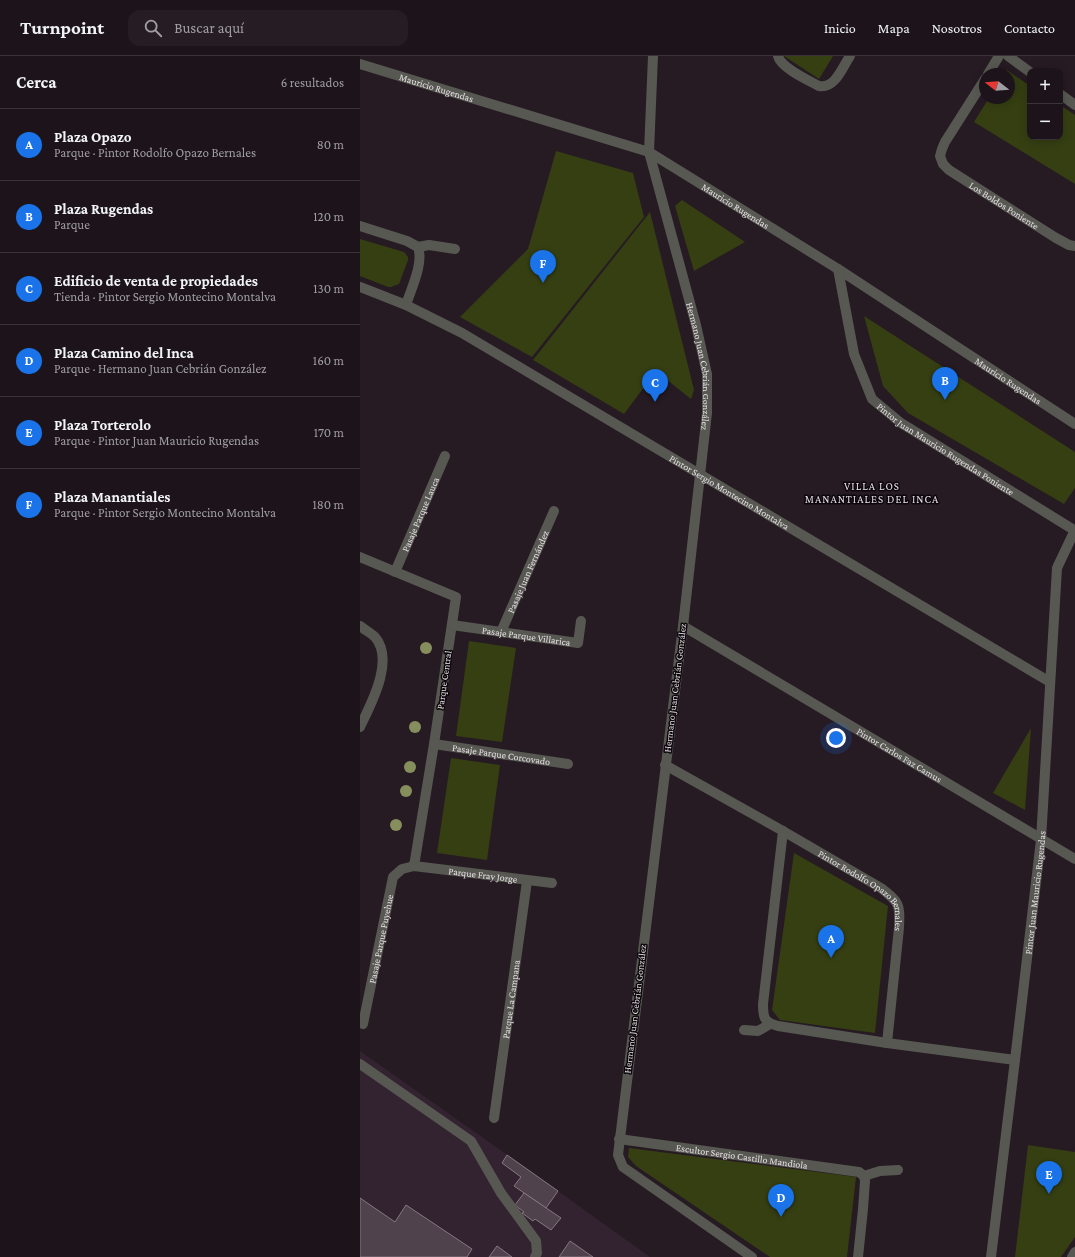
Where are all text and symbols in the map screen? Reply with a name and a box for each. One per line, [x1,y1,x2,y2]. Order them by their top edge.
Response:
search box [128,10,408,46]
text: Turnpoint [20,17,104,38]
icon: search [142,17,164,39]
text: Buscar aquí [174,20,244,36]
text: Inicio [824,20,856,36]
text: Mapa [878,20,910,36]
text: Nosotros [932,20,982,36]
text: Contacto [1004,20,1055,36]
north arrow [979,68,1015,104]
map controls [1027,68,1063,140]
button: + [1027,68,1063,104]
street label: Mauricio Rugendas [398,71,475,104]
text: Cerca [16,73,56,92]
text: 6 resultados [281,75,344,90]
button: − [1027,104,1063,140]
text: Plaza Opazo [54,129,132,145]
text: A [25,137,33,152]
text: 80 m [317,137,344,152]
text: Parque · Pintor Rodolfo Opazo Bernales [54,145,256,160]
street label: Los Boldos Poniente [967,179,1042,232]
street label: Mauricio Rugendas [700,181,771,231]
text: Plaza Rugendas [54,201,153,217]
text: B [25,209,33,224]
text: 120 m [313,209,344,224]
text: Parque [54,217,90,232]
pin: F [530,250,556,283]
text: Edificio de venta de propiedades [54,273,258,289]
text: C [25,281,33,296]
text: 130 m [313,281,344,296]
text: Tienda · Pintor Sergio Montecino Montalva [54,289,276,304]
street label: Hermano Juan Cebrián González [685,301,713,431]
text: Plaza Camino del Inca [54,345,194,361]
text: D [25,353,33,368]
text: 160 m [313,353,344,368]
street label: Mauricio Rugendas [973,355,1044,406]
text: Parque · Hermano Juan Cebrián González [54,361,267,376]
pin: B [932,367,958,400]
pin: C [642,369,668,402]
street label: Pintor Juan Mauricio Rugendas Poniente [875,400,1017,497]
text: Plaza Torterolo [54,417,151,433]
text: E [25,425,33,440]
text: 170 m [314,425,344,440]
text: Parque · Pintor Juan Mauricio Rugendas [54,433,259,448]
street label: Pintor Sergio Montecino Montalva [668,452,792,532]
street label: Pasaje Parque Lauca [399,475,441,553]
district label: VILLA LOS MANANTIALES DEL INCA [805,480,939,505]
text: Plaza Manantiales [54,489,170,505]
text: F [26,497,32,512]
text: 180 m [312,497,344,512]
text: Parque · Pintor Sergio Montecino Montalva [54,505,276,520]
street label: Pasaje Juan Fernández [505,529,550,615]
street label: Hermano Juan Cebrián González [662,623,688,753]
street label: Pasaje Parque Villarica [481,624,572,647]
street label: Parque Central [434,650,454,710]
street label: Pintor Carlos Faz Camus [855,725,944,784]
your location [826,728,846,748]
street label: Pasaje Parque Corcovado [451,741,551,767]
street label: Pintor Juan Mauricio Rugendas [1022,831,1047,955]
street label: Pintor Rodolfo Opazo Bernales [816,847,905,932]
street label: Parque Fray Jorge [448,865,519,884]
street label: Pasaje Parque Puyehue [366,893,395,984]
pin: A [818,925,844,958]
street label: Hermano Juan Cebrián González [622,944,648,1074]
street label: Parque La Campana [500,959,522,1039]
street label: Escultor Sergio Castillo Mandiola [675,1141,809,1170]
pin: E [1036,1161,1062,1194]
pin: D [768,1184,794,1217]

